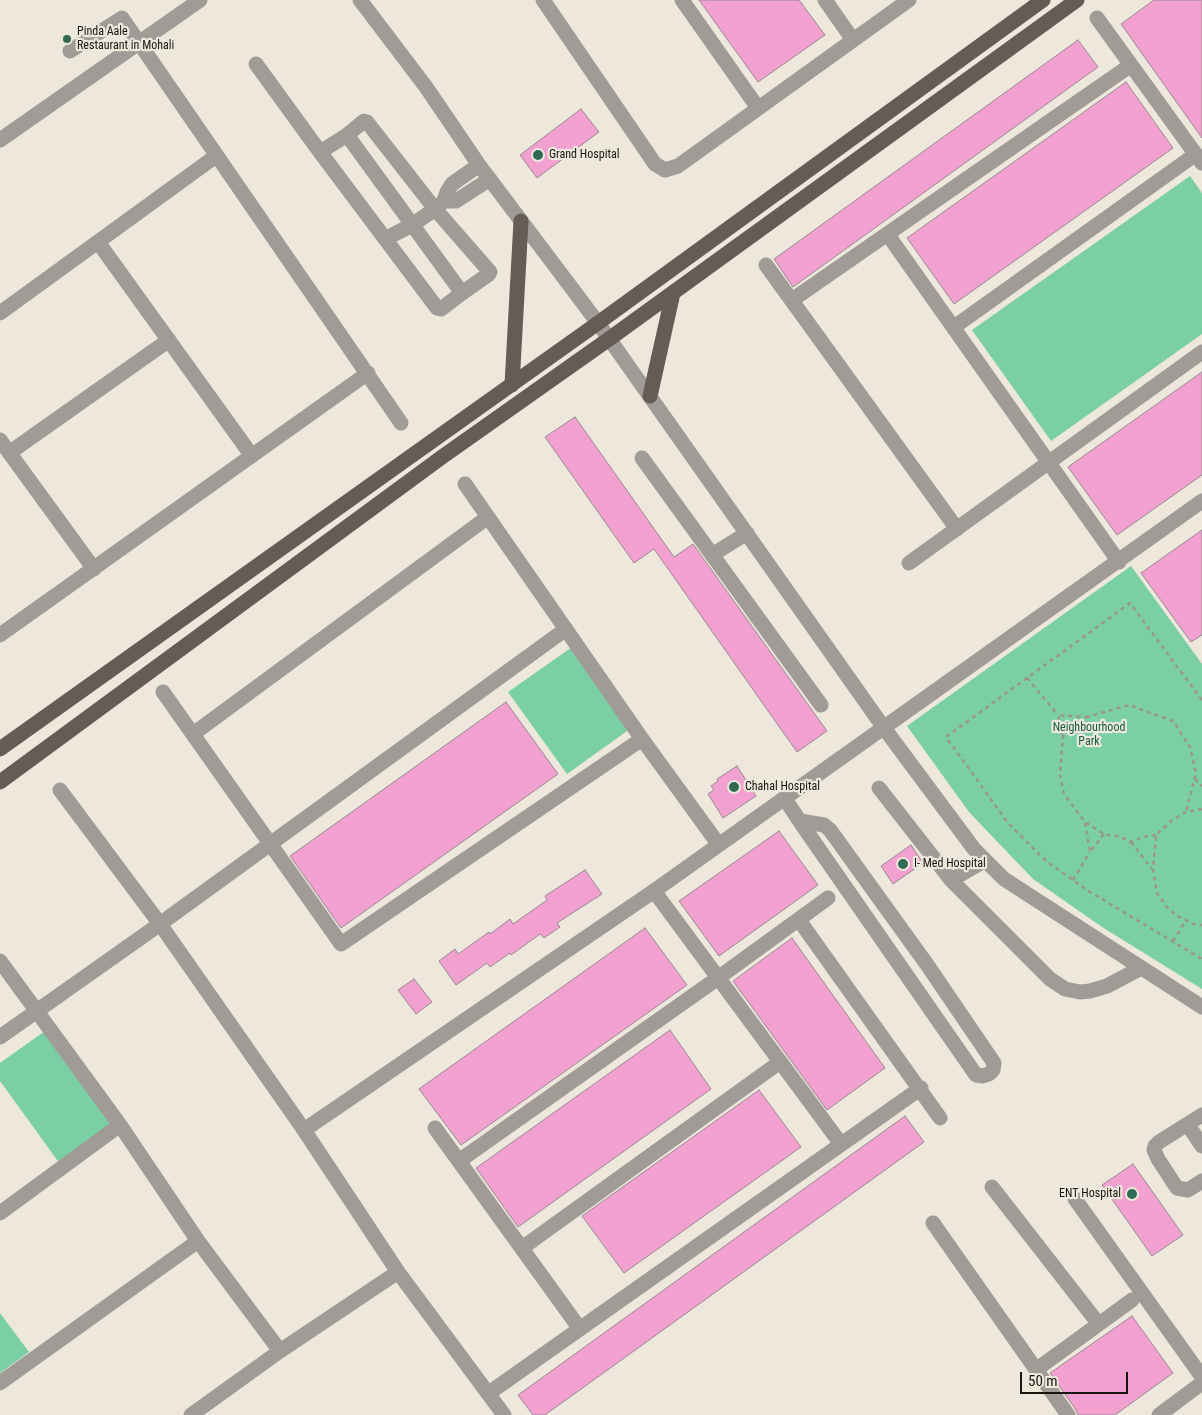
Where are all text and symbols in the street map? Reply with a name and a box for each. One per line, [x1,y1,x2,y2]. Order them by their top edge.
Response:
place label: Pinda Aale Restaurant in Mohali [77,25,174,53]
marker: Pinda Aale Restaurant in Mohali [61,33,73,45]
marker: Grand Hospital [531,148,545,162]
place label: Grand Hospital [549,148,619,162]
park label: Neighbourhood Park [1053,721,1125,749]
marker: Chahal Hospital [727,780,741,794]
place label: Chahal Hospital [745,780,820,794]
marker: I- Med Hospital [896,857,910,871]
place label: I- Med Hospital [914,857,986,871]
place label: ENT Hospital [1059,1187,1121,1201]
marker: ENT Hospital [1125,1187,1139,1201]
scale bar [1022,1362,1130,1394]
text: 50 m [1028,1372,1058,1390]

